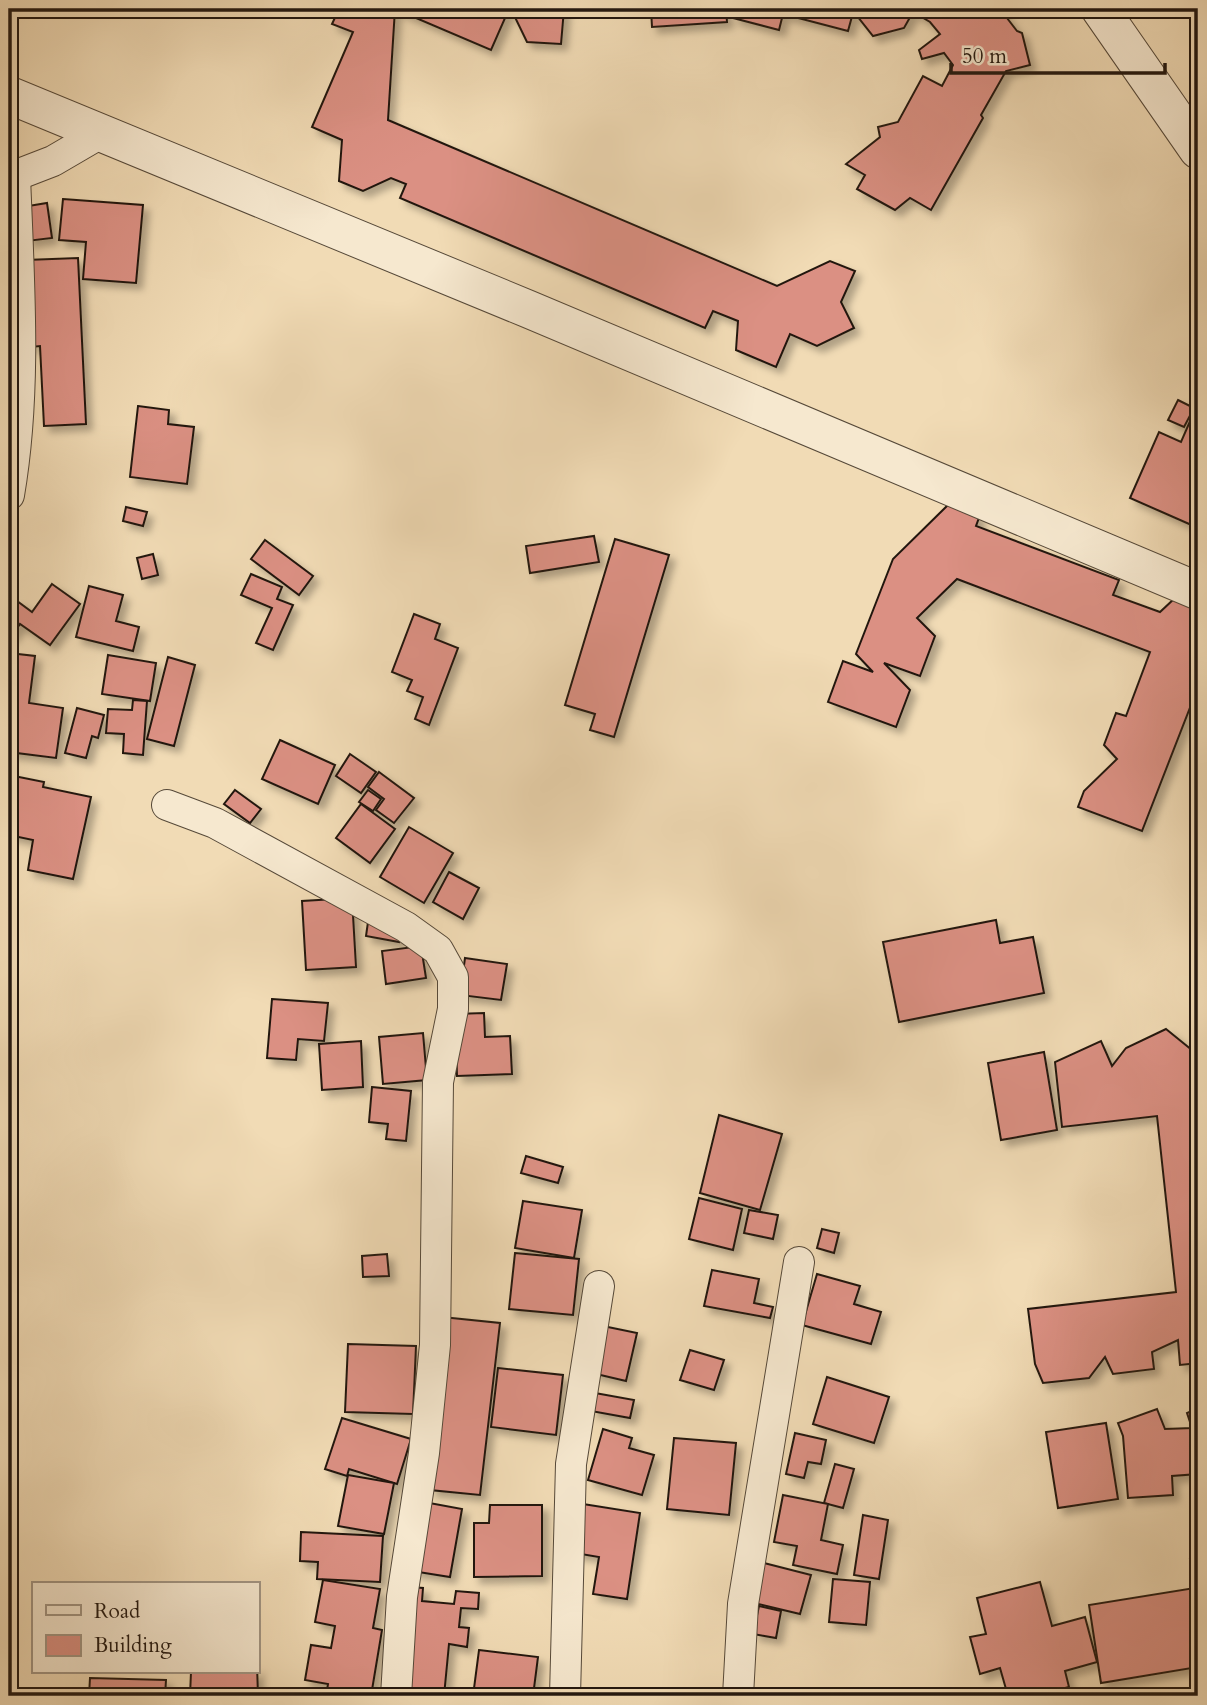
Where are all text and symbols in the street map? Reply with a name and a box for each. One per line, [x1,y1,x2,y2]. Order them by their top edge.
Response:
scale bar [951,32,1165,76]
text: 50 m [962,42,1007,71]
legend [32,1582,259,1674]
text: Road [94,1597,140,1626]
text: Building [94,1631,172,1660]

